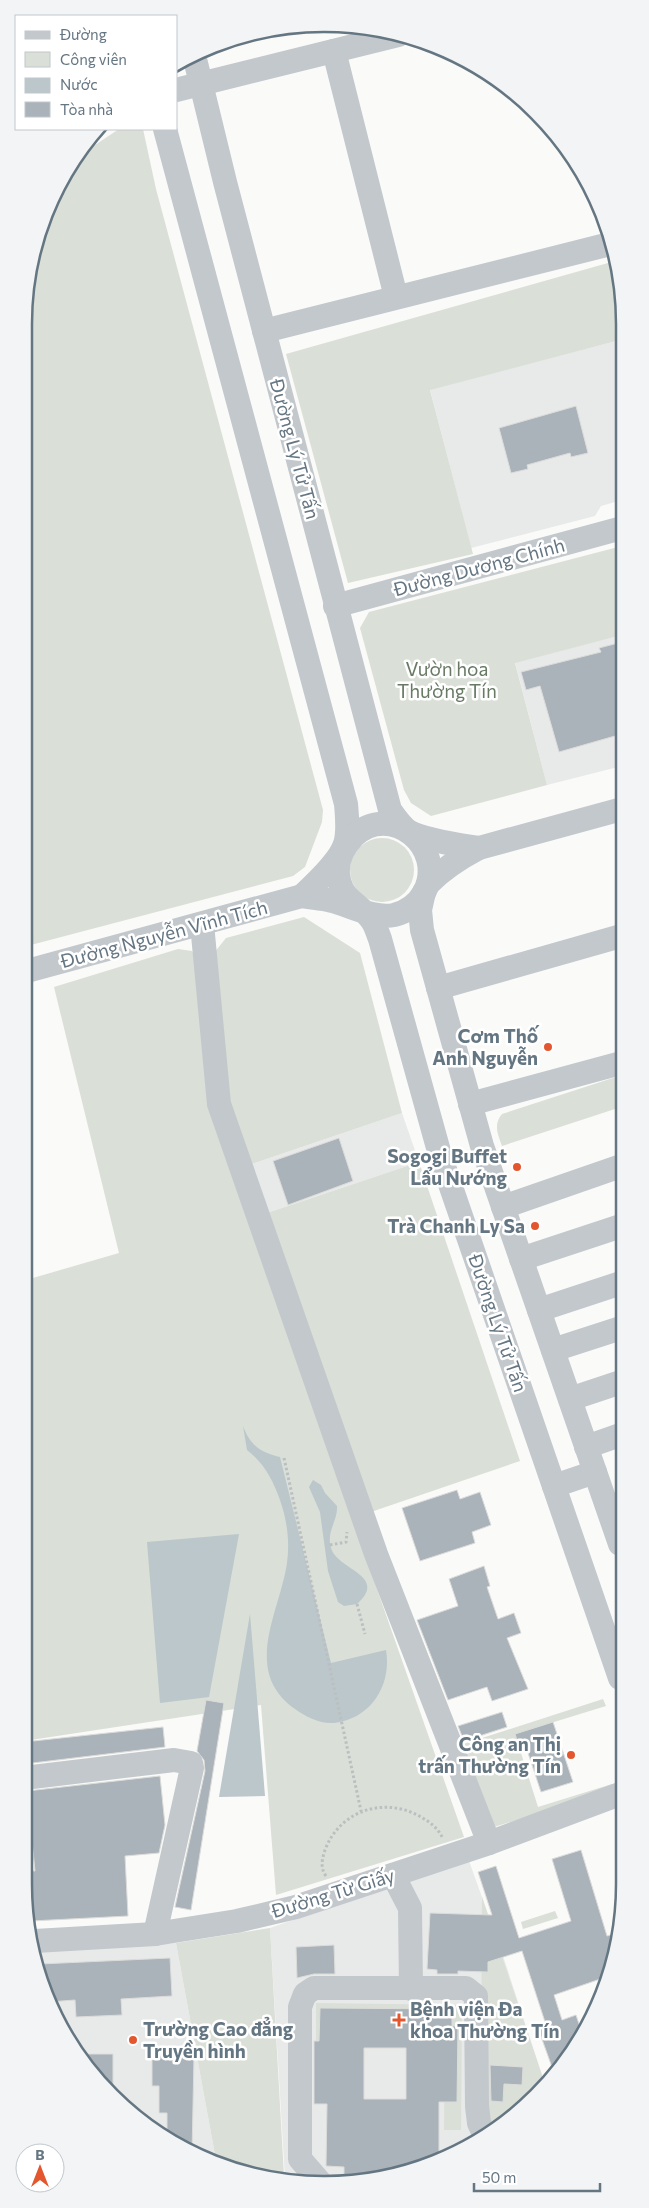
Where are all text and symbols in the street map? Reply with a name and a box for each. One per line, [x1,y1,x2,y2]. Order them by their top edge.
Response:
legend [15,15,178,130]
text: Đường [59,25,107,43]
text: Công viên [60,50,127,68]
text: Nước [60,75,98,93]
text: Tòa nhà [60,100,113,118]
street label: Đường Lý Tử Tấn [265,375,325,522]
street label: Đường Dương Chính [390,533,567,601]
park label: Vườn hoa Thường Tín [397,657,497,702]
street label: Đường Nguyễn Vĩnh Tích [57,895,270,972]
place label: Cơm Thố Anh Nguyễn [432,1024,540,1069]
marker: Cơm Thố Anh Nguyễn [542,1041,554,1053]
place label: Sogogi Buffet Lẩu Nướng [387,1144,508,1189]
marker: Sogogi Buffet Lẩu Nướng [511,1161,523,1173]
place label: Trà Chanh Ly Sa [387,1214,525,1237]
marker: Trà Chanh Ly Sa [529,1220,541,1232]
street label: Đường Lý Tử Tấn [464,1250,533,1395]
place label: Công an Thị trấn Thường Tín [418,1732,561,1777]
marker: Công an Thị trấn Thường Tín [565,1749,577,1761]
street label: Đường Từ Giấy [268,1863,397,1922]
place label: Bệnh viện Đa khoa Thường Tín [410,1997,559,2042]
marker: Bệnh viện Đa khoa Thường Tín [392,2013,406,2027]
place label: Trường Cao đẳng Truyền hình [143,2016,294,2062]
marker: Trường Cao đẳng Truyền hình [127,2034,139,2046]
north arrow [15,2143,65,2193]
text: B [35,2146,45,2163]
scale bar [474,2160,600,2192]
text: 50 m [482,2168,516,2186]

